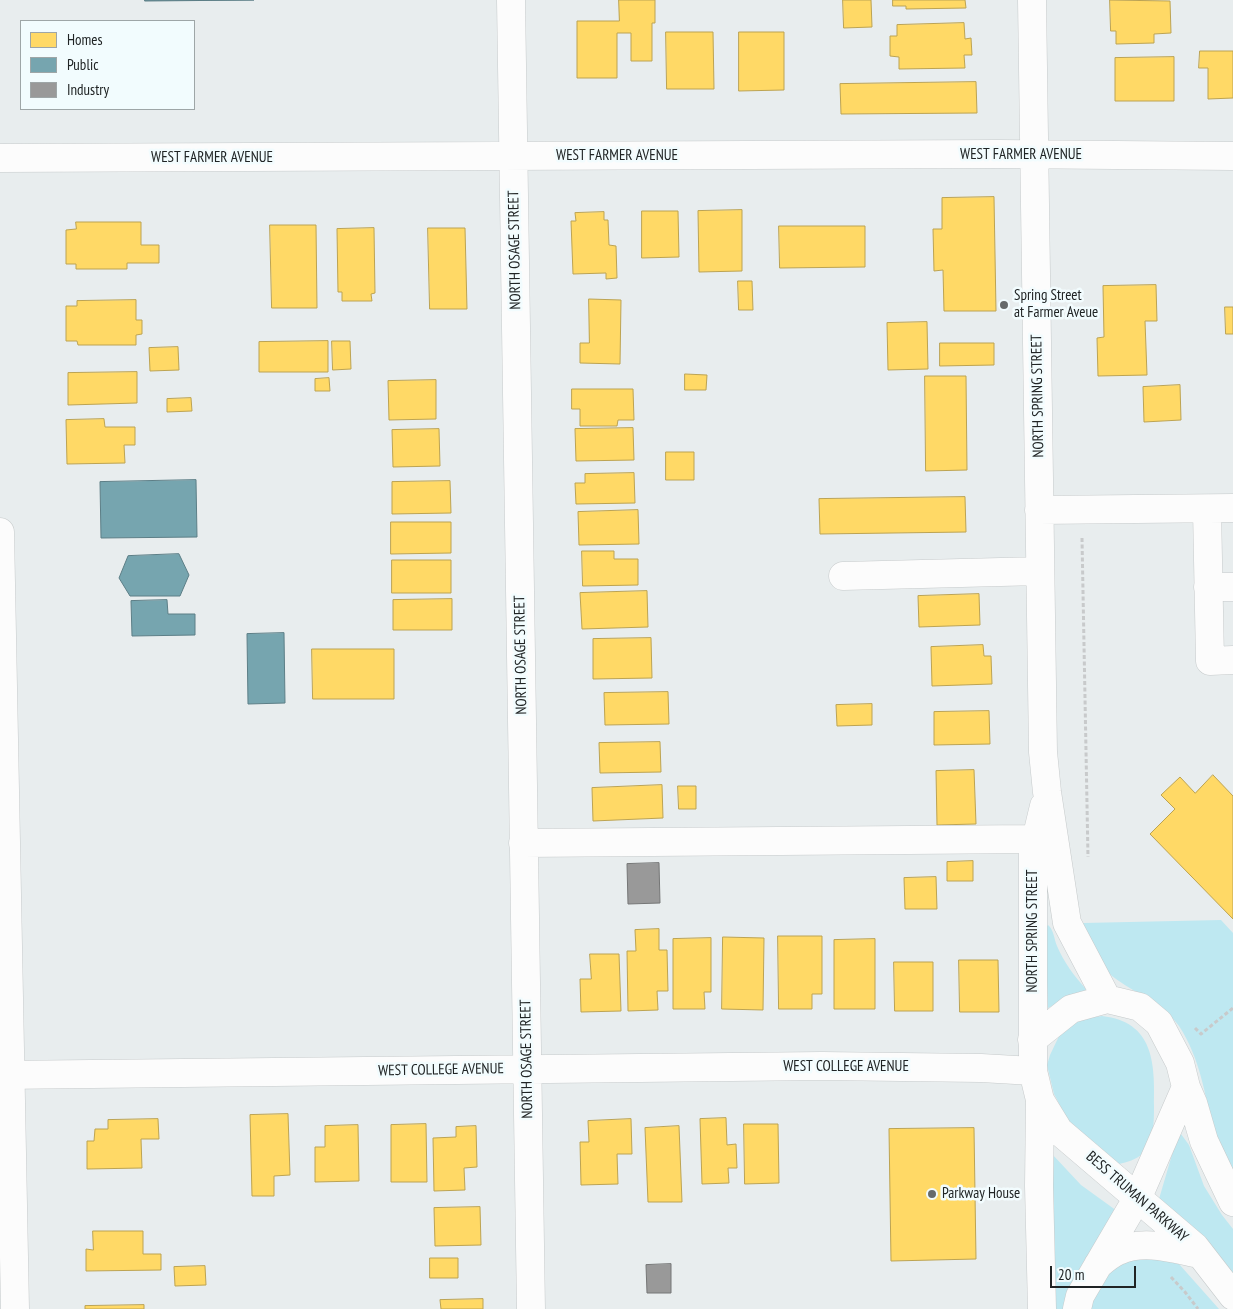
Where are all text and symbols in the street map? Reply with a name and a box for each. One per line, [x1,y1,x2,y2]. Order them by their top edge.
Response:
legend [20,20,195,110]
text: Homes [67,30,103,49]
text: Public [67,55,98,74]
text: Industry [67,80,109,99]
street label: WEST FARMER AVENUE [960,146,1082,164]
street label: WEST FARMER AVENUE [556,147,678,165]
street label: WEST FARMER AVENUE [151,149,273,167]
street label: NORTH OSAGE STREET [505,190,525,310]
place label: Spring Street at Farmer Aveue [1014,287,1098,322]
marker: Spring Street at Farmer Aveue [998,299,1010,311]
street label: NORTH SPRING STREET [1028,334,1048,458]
street label: NORTH OSAGE STREET [511,595,531,715]
street label: NORTH SPRING STREET [1024,869,1042,993]
street label: NORTH OSAGE STREET [517,999,537,1119]
street label: WEST COLLEGE AVENUE [783,1058,909,1076]
street label: WEST COLLEGE AVENUE [378,1060,504,1080]
street label: BESS TRUMAN PARKWAY [1082,1148,1192,1246]
place label: Parkway House [942,1185,1020,1203]
marker: Parkway House [926,1188,938,1200]
scale bar [1053,1256,1139,1288]
text: 20 m [1058,1265,1084,1284]

